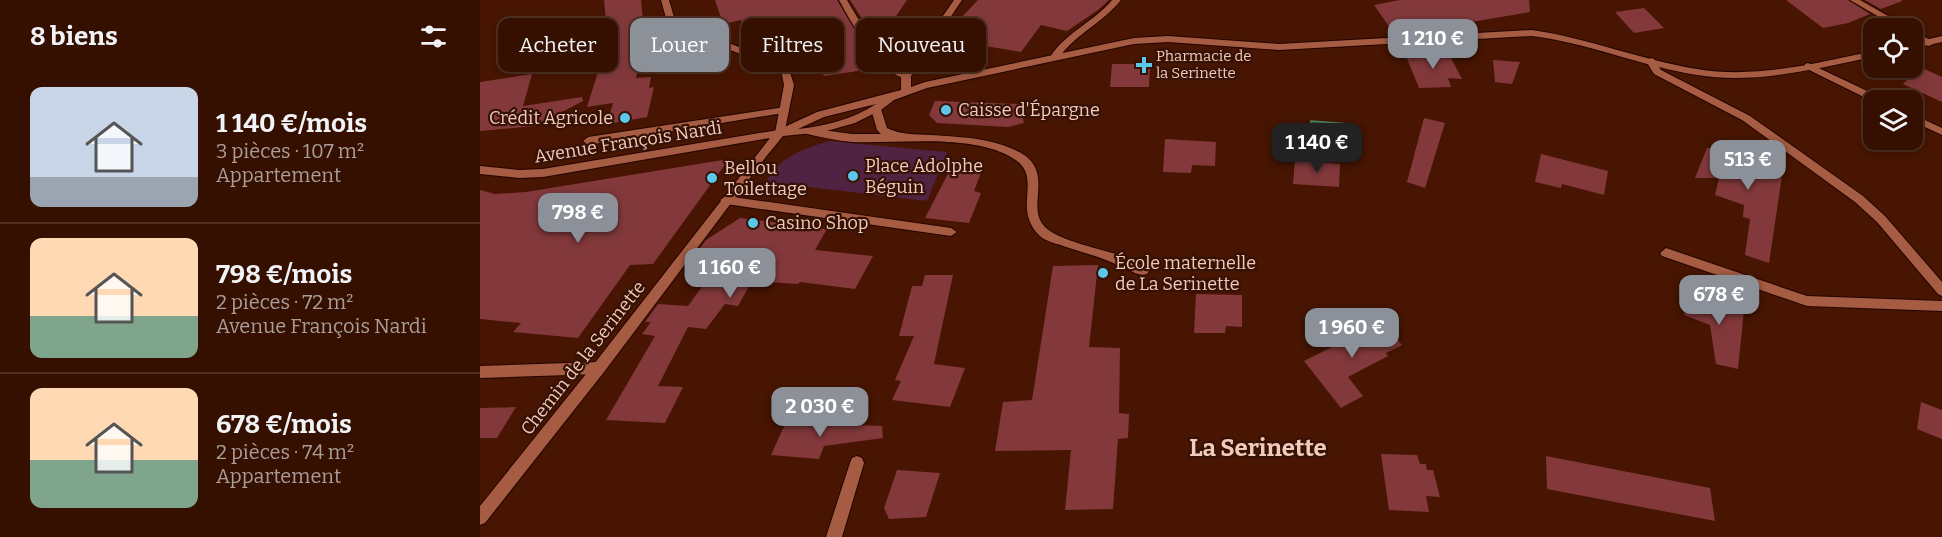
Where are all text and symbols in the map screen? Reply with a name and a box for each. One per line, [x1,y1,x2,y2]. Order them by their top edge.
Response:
chip: Acheter [498,18,618,72]
chip: Louer [630,18,729,72]
chip: Filtres [741,18,844,72]
chip: Nouveau [856,18,986,72]
map controls [1863,18,1923,150]
button: locate [1863,18,1923,78]
pin: 1 210 € [1378,19,1488,70]
icon: filters [417,20,450,53]
text: 8 biens [30,21,118,52]
text: 1 210 € [1402,26,1464,50]
place label: Pharmacie de la Serinette [1156,47,1252,82]
marker: Pharmacie de la Serinette [1137,58,1151,72]
button: layers [1863,90,1923,150]
place label: Caisse d'Épargne [958,98,1100,121]
marker: Caisse d'Épargne [939,103,953,117]
place label: Crédit Agricole [489,107,613,129]
text: 1 140 €/mois [216,108,367,139]
icon: home [78,111,150,183]
marker: Crédit Agricole [618,111,632,125]
street label: Avenue François Nardi [533,116,723,168]
pin: 1 140 € [1262,123,1372,174]
text: 1 140 € [1285,130,1349,154]
text: 3 pièces · 107 m² [216,139,364,163]
pin: 513 € [1706,140,1790,191]
text: 513 € [1724,147,1772,171]
place label: Place Adolphe Béguin [865,155,983,198]
place label: Bellou Toilettage [724,157,807,200]
text: Appartement [216,163,341,187]
marker: Place Adolphe Béguin [846,169,860,183]
marker: Bellou Toilettage [705,171,719,185]
pin: 798 € [536,193,620,244]
text: 798 € [552,200,604,224]
place label: Casino Shop [765,212,868,234]
marker: Casino Shop [746,216,760,230]
pin: 1 160 € [675,248,785,299]
place label: École maternelle de La Serinette [1115,251,1256,295]
text: 1 160 € [699,255,761,279]
text: 798 €/mois [216,259,352,290]
icon: home [78,262,150,334]
marker: École maternelle de La Serinette [1096,266,1110,280]
pin: 678 € [1677,275,1761,326]
street label: Chemin de la Serinette [516,277,650,439]
text: 678 € [1693,282,1745,306]
text: 2 pièces · 72 m² [216,290,353,314]
pin: 1 960 € [1297,308,1407,359]
text: Avenue François Nardi [216,314,427,338]
text: 1 960 € [1319,315,1385,339]
pin: 2 030 € [765,387,875,438]
text: 2 030 € [785,394,855,418]
text: 678 €/mois [216,409,352,440]
icon: home [78,412,150,484]
district label: La Serinette [1189,434,1327,462]
text: 2 pièces · 74 m² [216,440,354,464]
text: Appartement [216,464,341,488]

